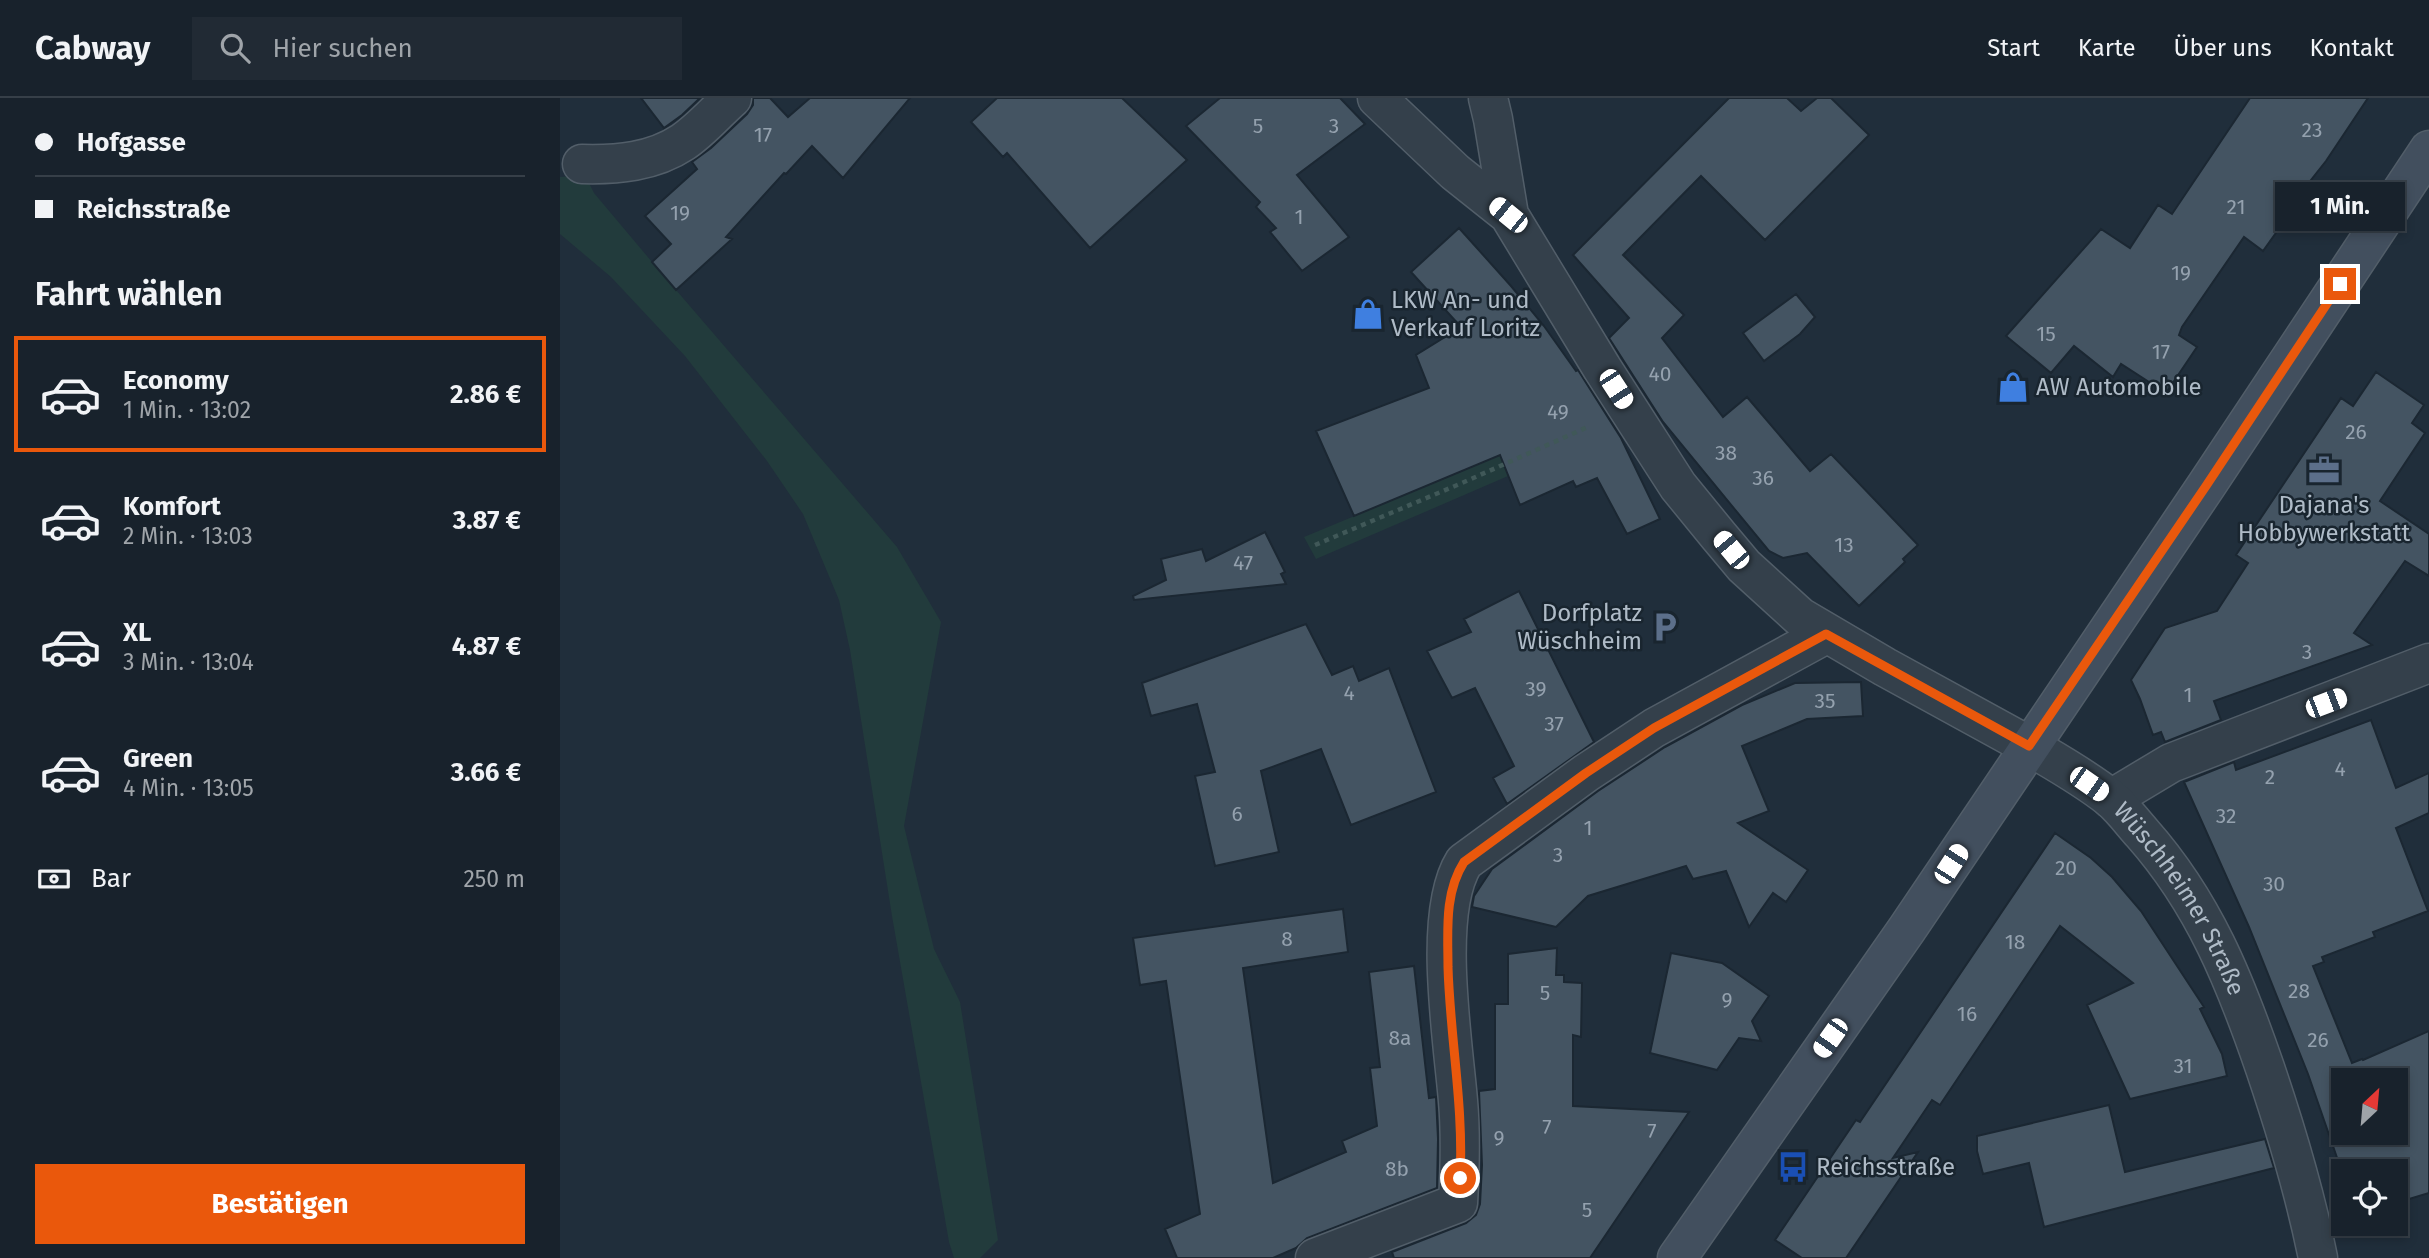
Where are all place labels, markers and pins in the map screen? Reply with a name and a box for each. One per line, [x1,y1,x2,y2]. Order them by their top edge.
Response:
place label: LKW An- und Verkauf Loritz [1391,286,1540,342]
shop icon: LKW An- und Verkauf Loritz [1351,297,1385,331]
shop icon: AW Automobile [1996,370,2030,404]
place label: AW Automobile [2036,373,2202,401]
office icon: Dajana's Hobbywerkstatt [2307,453,2341,487]
place label: Dajana's Hobbywerkstatt [2238,491,2411,547]
place label: Dorfplatz Wüschheim [1517,599,1642,655]
parking icon: Dorfplatz Wüschheim [1648,610,1682,644]
bus stop icon: Reichsstraße [1776,1150,1810,1184]
place label: Reichsstraße [1816,1153,1955,1181]

